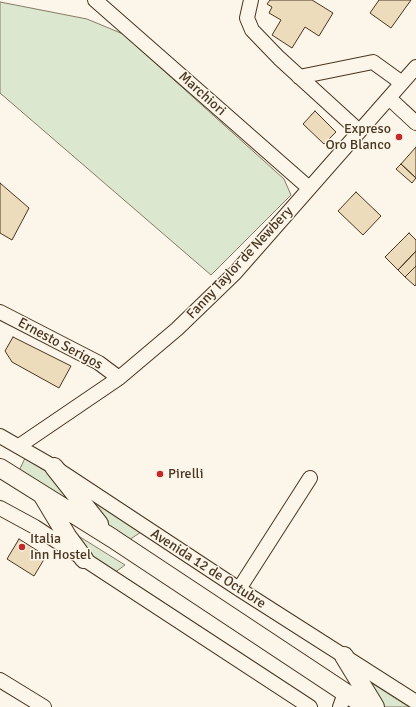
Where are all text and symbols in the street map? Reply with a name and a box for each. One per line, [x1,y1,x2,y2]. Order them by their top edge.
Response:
street label: Marchiori [175,68,229,120]
place label: Expreso Oro Blanco [325,121,391,154]
marker: Expreso Oro Blanco [394,132,404,142]
street label: Fanny Taylor de Newbery [183,203,297,323]
street label: Ernesto Serigos [15,315,105,373]
place label: Pirelli [168,466,203,482]
marker: Pirelli [155,469,165,479]
street label: Avenida 12 de Octubre [147,525,269,613]
place label: Italia Inn Hostel [30,531,91,564]
marker: Italia Inn Hostel [17,542,27,552]

